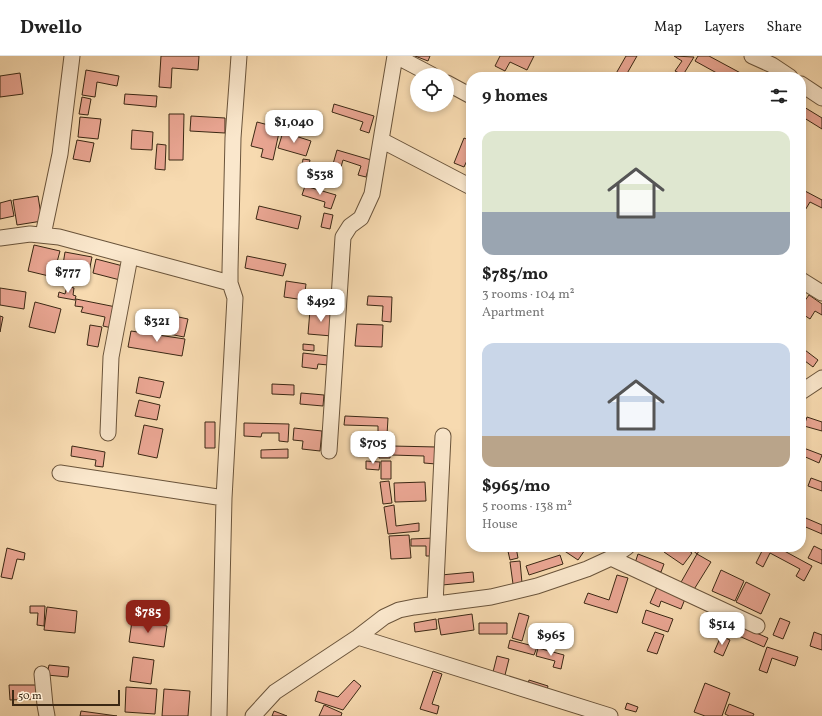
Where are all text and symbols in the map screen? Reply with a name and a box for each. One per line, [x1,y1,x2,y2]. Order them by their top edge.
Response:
text: Dwello [20,15,82,41]
text: Map [654,18,682,37]
text: Layers [704,18,744,37]
text: Share [766,18,802,37]
map controls [410,68,454,112]
button: locate [410,68,454,112]
text: 9 homes [482,85,548,108]
icon: filters [768,85,790,107]
pin: $1,040 [261,110,327,144]
text: $1,040 [274,114,314,132]
icon: home [600,157,672,229]
pin: $538 [296,162,344,196]
text: $538 [306,166,334,184]
pin: $777 [44,260,92,294]
text: $785/mo [482,263,548,286]
text: $777 [55,264,81,282]
text: 3 rooms · 104 m² [482,286,575,304]
pin: $492 [297,289,345,323]
text: $492 [307,293,335,311]
text: Apartment [482,304,545,322]
pin: $321 [133,309,181,343]
text: $321 [144,313,170,331]
icon: home [600,369,672,441]
pin: $705 [349,431,397,465]
text: $705 [359,435,387,453]
text: $965/mo [482,475,550,498]
text: 5 rooms · 138 m² [482,498,572,516]
text: House [482,516,518,534]
pin: $785 [124,600,172,634]
text: $785 [135,604,161,622]
pin: $514 [698,612,746,646]
text: $514 [709,616,735,634]
pin: $965 [527,623,575,657]
text: $965 [537,627,565,645]
scale bar [12,688,120,707]
text: 50 m [18,689,42,704]

